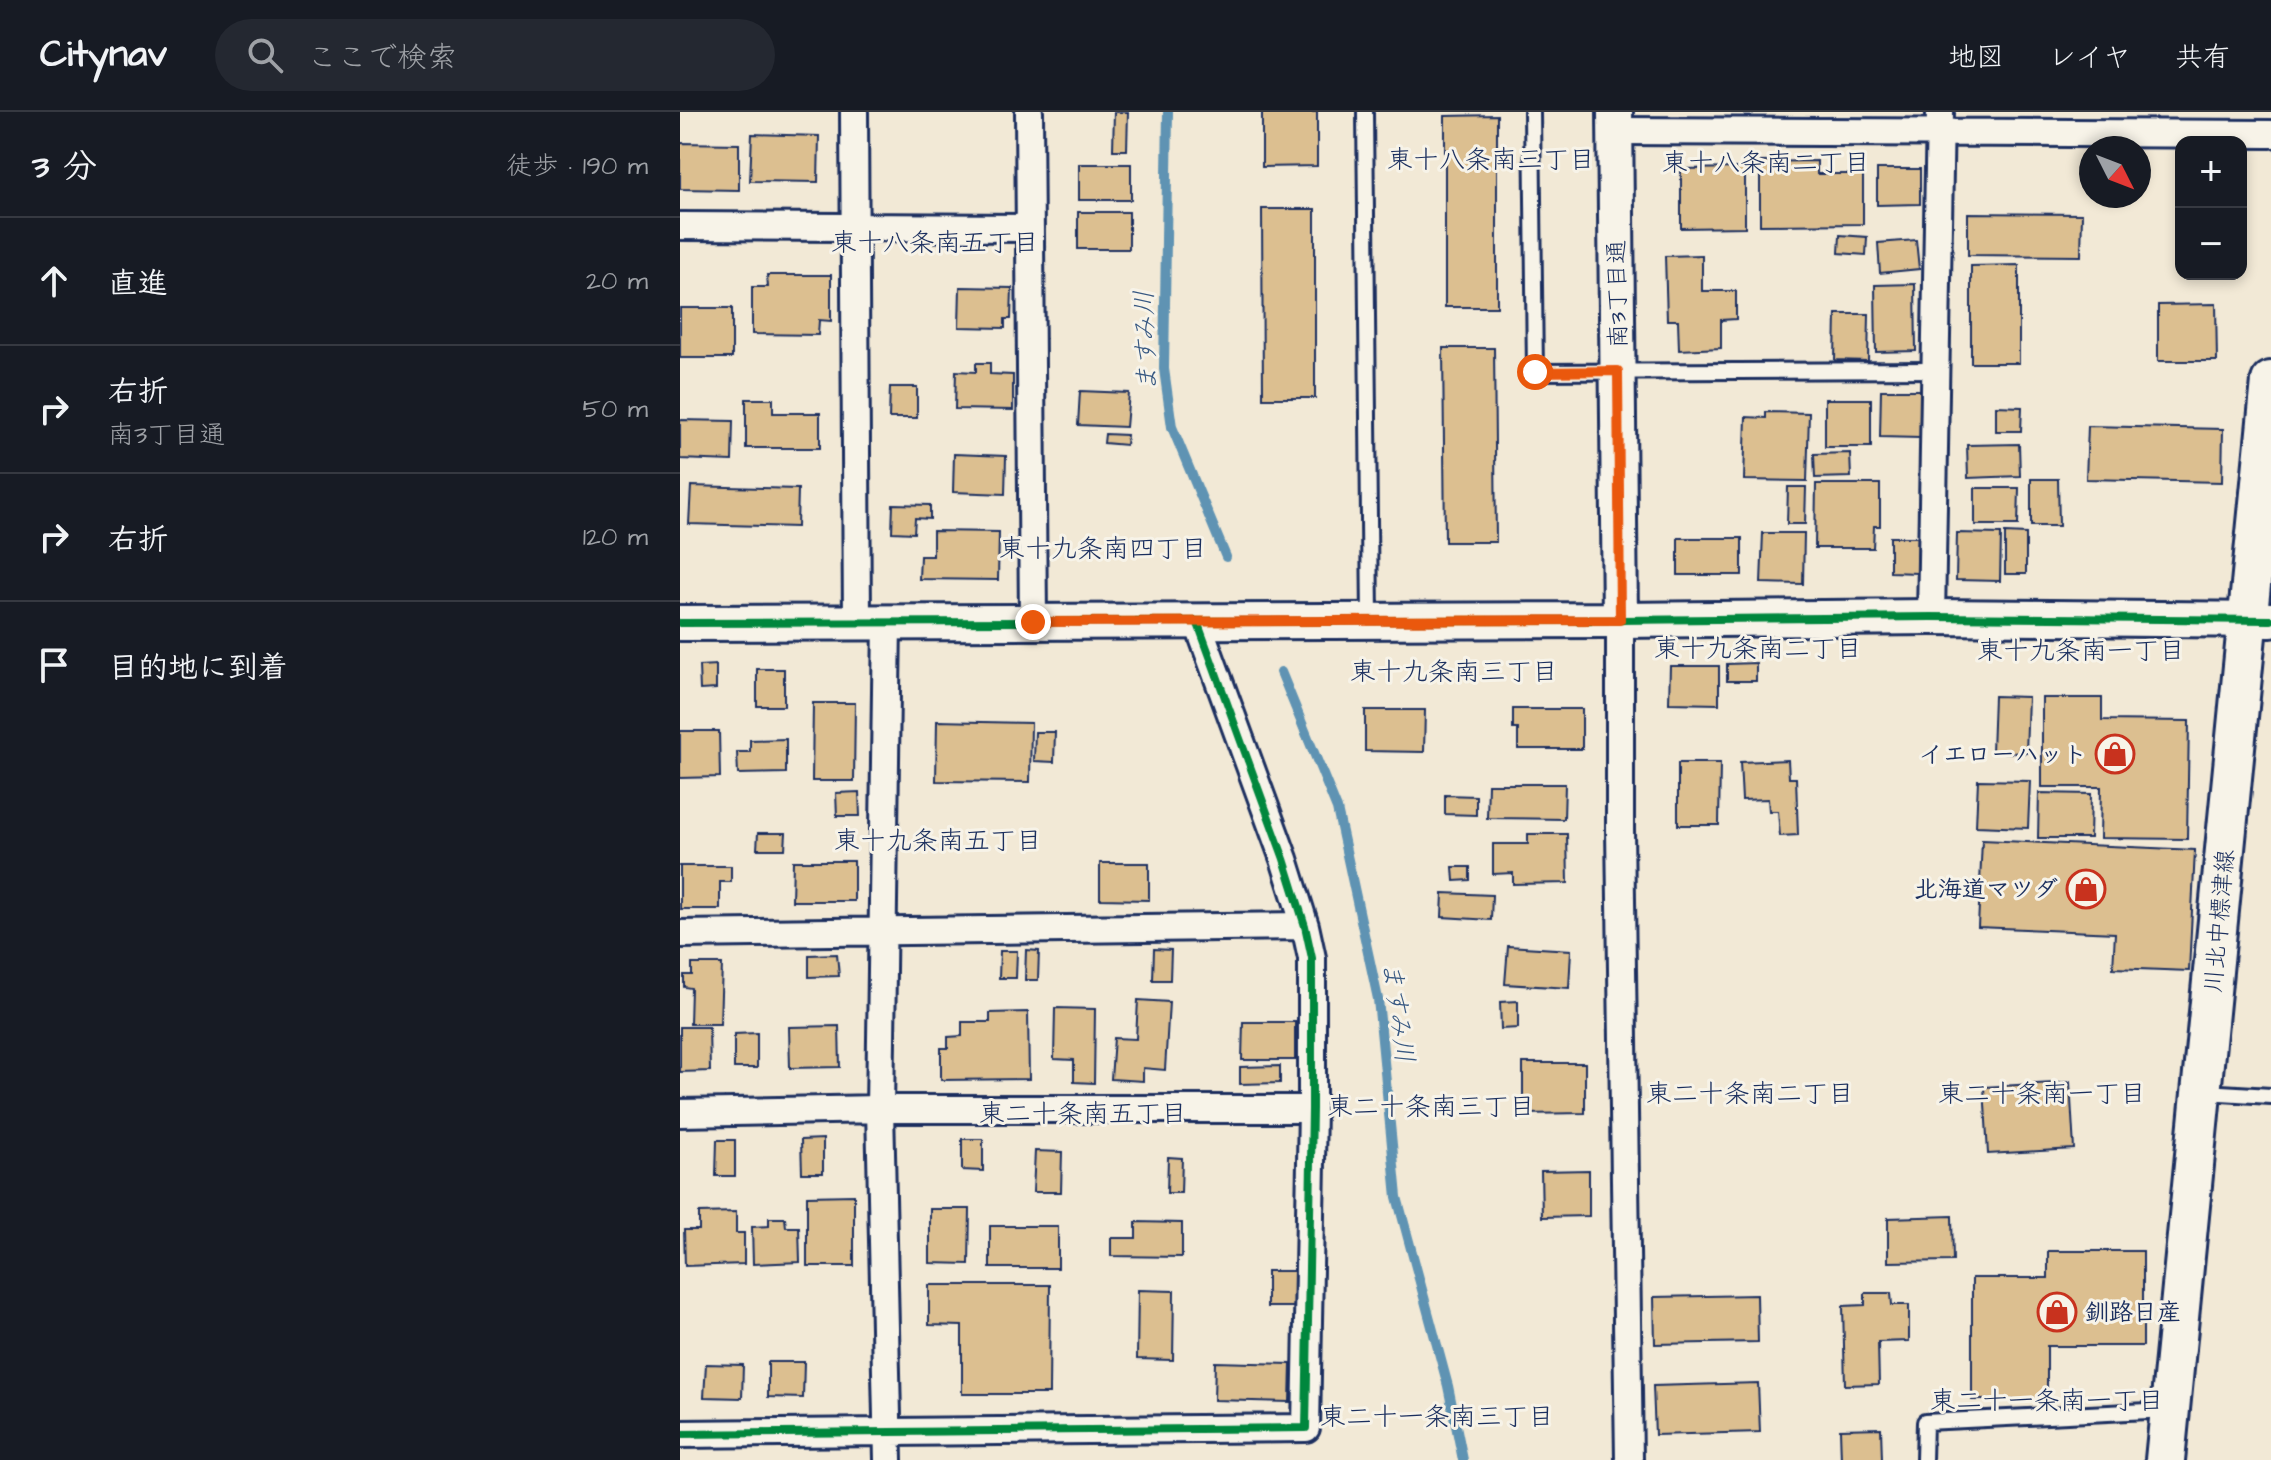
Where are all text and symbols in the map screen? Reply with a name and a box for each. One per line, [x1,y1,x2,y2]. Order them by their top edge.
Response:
search box [215,19,775,91]
text: Citynav [40,29,167,81]
icon: search [243,33,287,77]
text: ここで検索 [307,37,457,79]
text: 地図 [1948,38,2004,77]
text: レイヤ [2048,38,2131,77]
text: 共有 [2175,38,2231,77]
north arrow [2079,136,2151,208]
map controls [2175,136,2247,280]
button: + [2175,136,2247,208]
district label: 東十八条南三丁目 [1387,142,1595,178]
text: 3 分 [32,143,97,191]
district label: 東十八条南二丁目 [1662,145,1870,181]
text: 徒歩 · 190 m [506,148,648,184]
button: − [2175,208,2247,280]
district label: 東十八条南五丁目 [831,225,1039,261]
street label: 南3丁目通 [1600,240,1636,348]
icon: ahead [32,259,76,303]
text: 直進 [108,263,168,305]
text: 20 m [586,263,648,299]
water label: ますみ川 [1126,289,1166,393]
route start [1517,354,1553,390]
text: 右折 [108,371,168,413]
icon: right [32,387,76,431]
text: 50 m [583,391,648,427]
text: 南3丁目通 [108,417,225,453]
icon: right [32,515,76,559]
text: 右折 [108,519,168,561]
text: 120 m [583,519,648,555]
district label: 東十九条南四丁目 [999,531,1207,567]
route end [1015,604,1051,640]
district label: 東十九条南二丁目 [1654,631,1862,667]
district label: 東十九条南一丁目 [1977,633,2185,669]
icon: arrive [32,643,76,687]
text: 目的地に到着 [108,647,288,689]
district label: 東十九条南三丁目 [1350,654,1558,690]
shop icon: イエローハット [2094,733,2136,775]
place label: イエローハット [1919,738,2087,772]
district label: 東十九条南五丁目 [834,823,1042,859]
street label: 川北中標津線 [2197,848,2243,994]
shop icon: 北海道マツダ [2065,868,2107,910]
place label: 北海道マツダ [1914,873,2058,907]
water label: ますみ川 [1373,959,1423,1065]
district label: 東二十条南二丁目 [1646,1076,1854,1112]
district label: 東二十条南一丁目 [1938,1076,2146,1112]
district label: 東二十条南三丁目 [1327,1089,1535,1125]
district label: 東二十条南五丁目 [979,1096,1187,1132]
shop icon: 釧路日産 [2036,1291,2078,1333]
place label: 釧路日産 [2085,1296,2181,1330]
district label: 東二十一条南一丁目 [1930,1383,2164,1419]
district label: 東二十一条南三丁目 [1320,1399,1554,1435]

